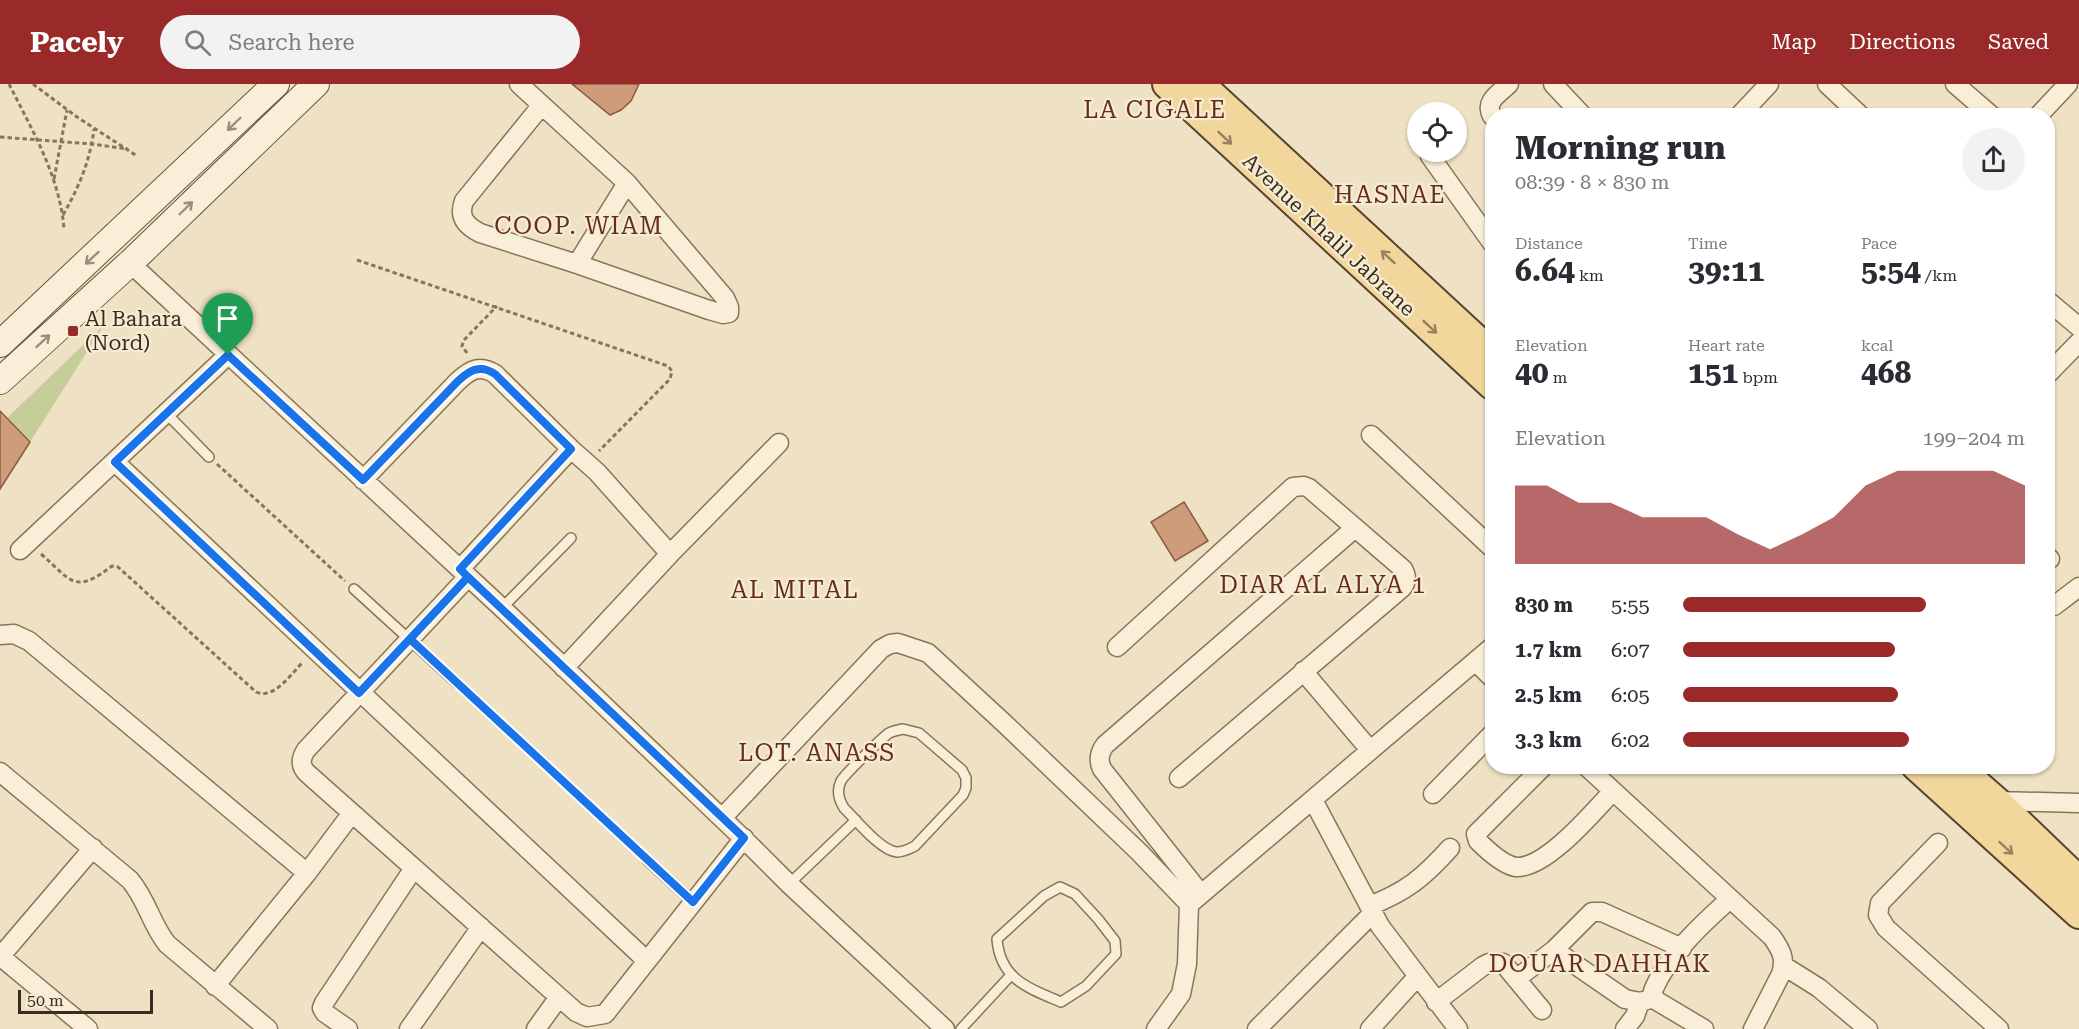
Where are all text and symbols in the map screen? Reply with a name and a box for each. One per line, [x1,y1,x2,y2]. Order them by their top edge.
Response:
search box [160,15,580,69]
text: Pacely [30,26,124,59]
icon: search [181,26,214,59]
text: Search here [229,30,355,55]
text: Map [1772,30,1816,54]
text: Directions [1849,30,1955,54]
text: Saved [1988,30,2049,54]
district label: LA CIGALE [1083,96,1227,124]
map controls [1407,102,1467,162]
button: locate [1407,102,1467,162]
one-way arrow [227,117,242,132]
text: Morning run [1515,128,1726,167]
button: share [1962,128,2025,191]
one-way arrow [1217,131,1232,145]
street label: Avenue Khalil Jabrane [1238,149,1420,321]
text: 08:39 · 8 × 830 m [1515,170,1670,194]
district label: HASNAE [1334,181,1446,209]
one-way arrow [178,201,193,215]
district label: COOP. WIAM [494,212,664,240]
text: Distance [1515,234,1583,253]
text: Time [1688,234,1727,253]
text: Pace [1861,234,1897,253]
one-way arrow [1381,250,1396,264]
one-way arrow [85,251,100,265]
text: 6.64 [1515,253,1575,288]
text: 39:11 [1688,253,1765,288]
text: 5:54 [1861,253,1921,288]
text: km [1575,266,1604,285]
text: /km [1921,266,1957,285]
pin [202,293,253,355]
icon: arrive [211,302,244,335]
place label: Al Bahara (Nord) [85,307,182,355]
one-way arrow [1422,320,1437,334]
marker: Al Bahara (Nord) [66,324,80,338]
one-way arrow [35,334,50,348]
text: Elevation [1515,336,1588,355]
text: Heart rate [1688,336,1765,355]
text: kcal [1861,336,1893,355]
text: 40 [1515,355,1549,390]
text: 151 [1688,355,1738,390]
text: 468 [1861,355,1911,390]
text: m [1549,368,1567,387]
text: bpm [1738,368,1778,387]
text: Elevation [1515,426,1606,450]
text: 199–204 m [1922,426,2025,450]
district label: DIAR AL ALYA 1 [1219,571,1427,599]
district label: AL MITAL [731,576,859,604]
text: 830 m [1515,593,1573,617]
text: 5:55 [1611,593,1650,617]
text: 1.7 km [1515,638,1582,662]
text: 6:07 [1611,638,1650,662]
text: 2.5 km [1515,683,1582,707]
text: 6:05 [1611,683,1650,707]
text: 3.3 km [1515,728,1582,752]
text: 6:02 [1611,728,1650,752]
district label: LOT. ANASS [738,739,896,767]
one-way arrow [1999,841,2014,855]
district label: DOUAR DAHHAK [1489,950,1711,978]
scale bar [18,987,153,1014]
text: 50 m [27,991,64,1010]

